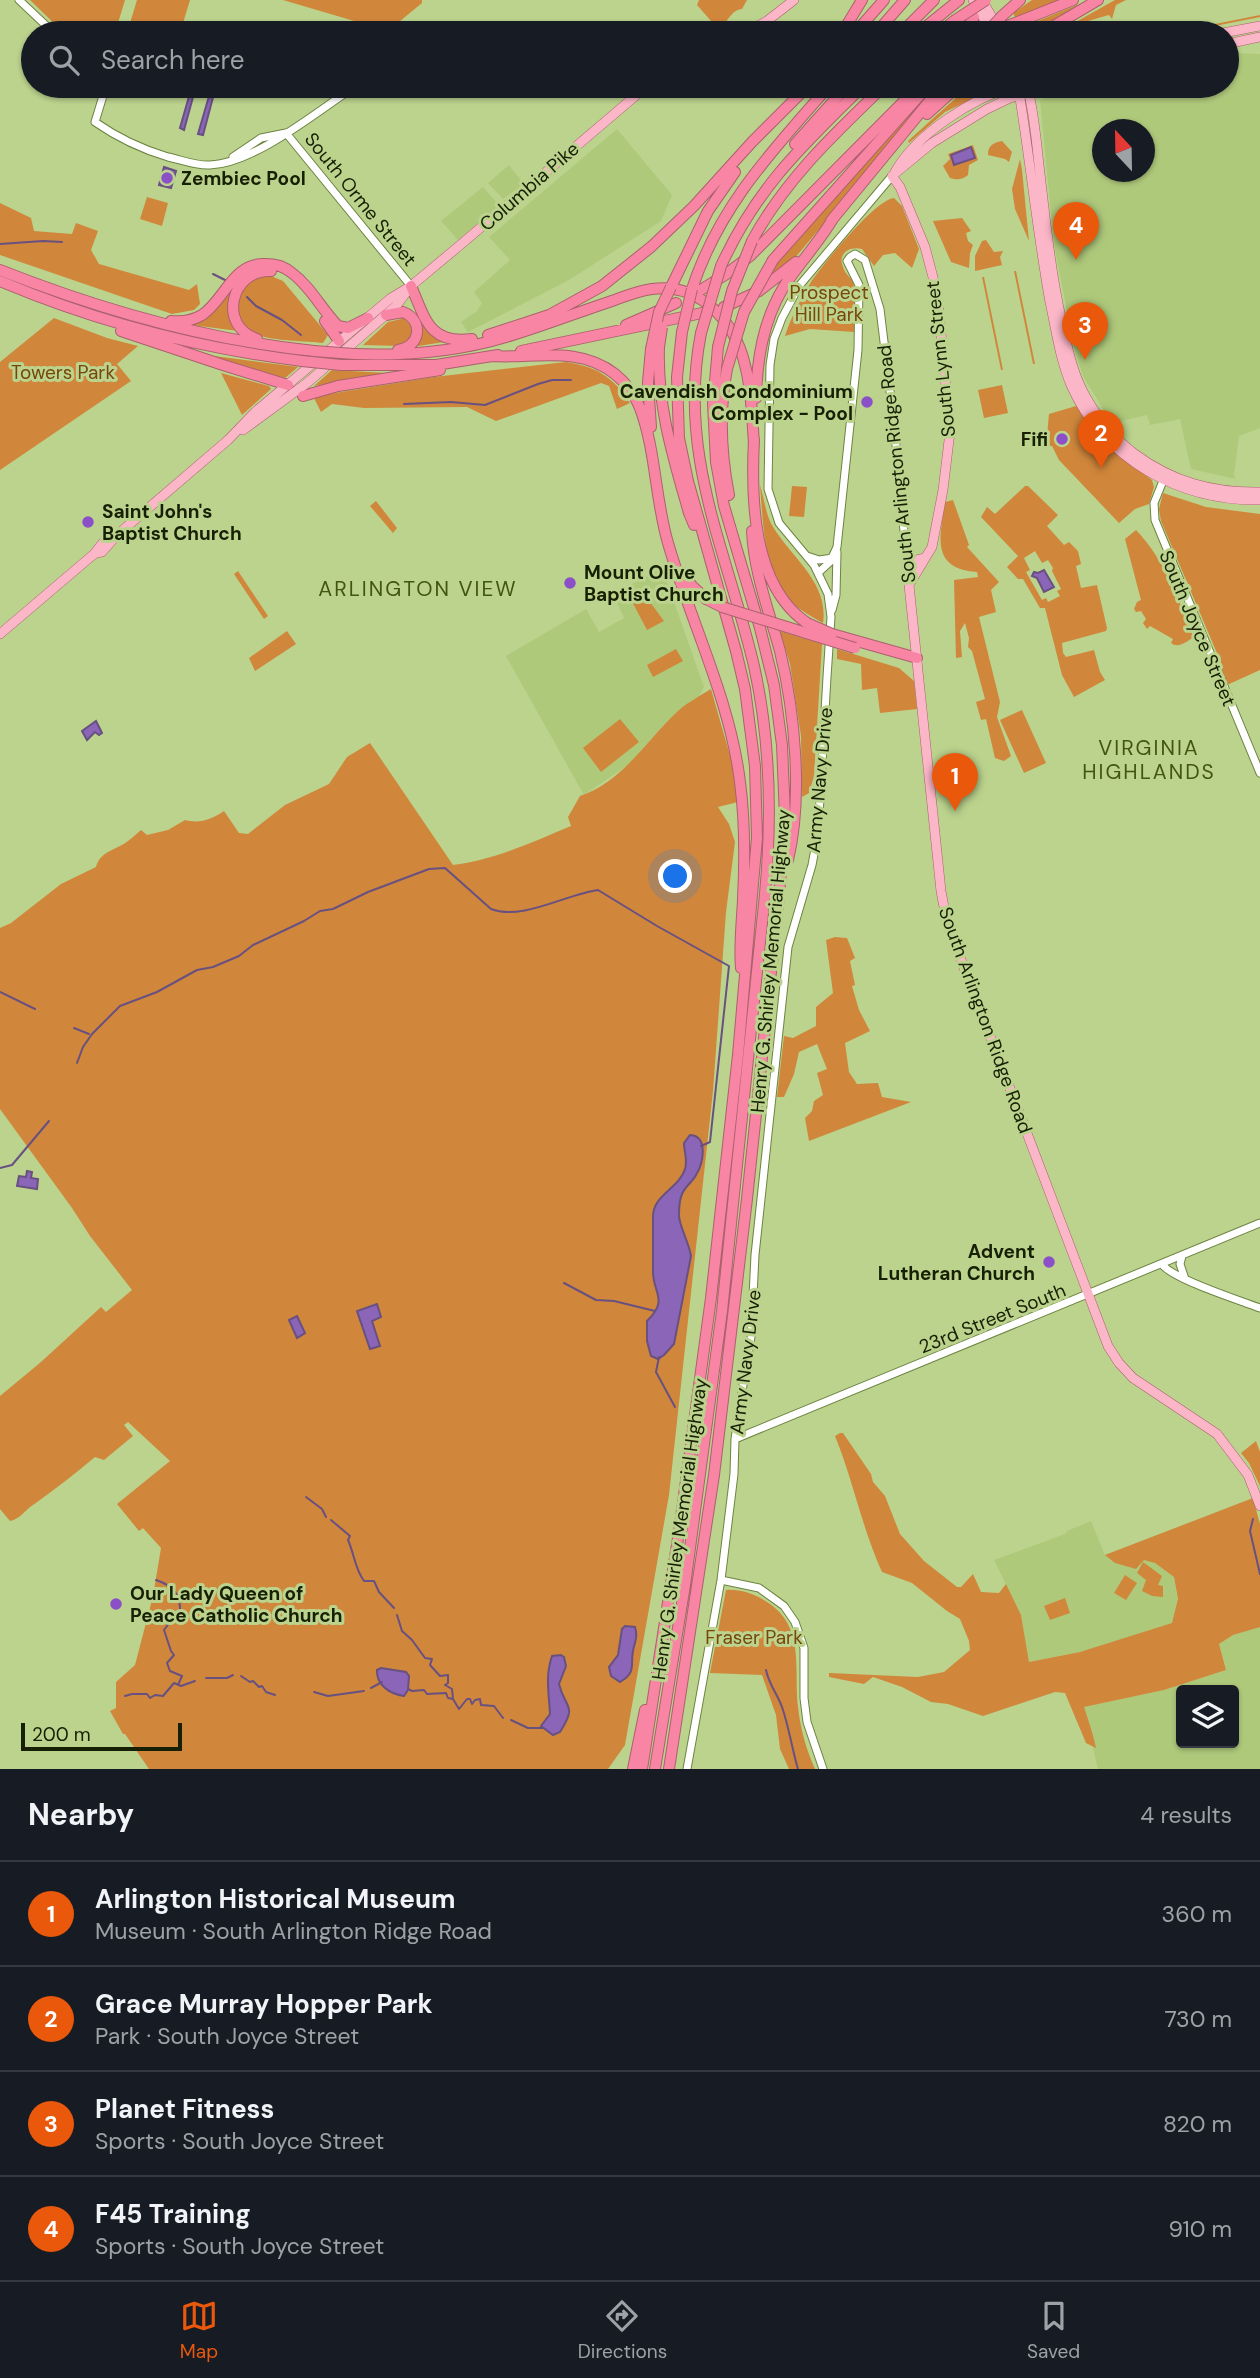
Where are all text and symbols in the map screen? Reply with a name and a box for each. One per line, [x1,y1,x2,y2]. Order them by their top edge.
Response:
search box [21,21,1239,98]
icon: search [45,41,83,79]
text: Search here [101,43,244,77]
north arrow [1092,119,1155,182]
street label: South Orme Street [299,127,422,271]
street label: Columbia Pike [474,136,584,237]
place label: Zembiec Pool [181,166,306,191]
marker: Zembiec Pool [159,170,175,186]
pin: 4 [1053,202,1099,260]
park label: Prospect Hill Park [789,280,869,327]
street label: South Lynn Street [920,280,961,438]
pin: 3 [1062,302,1108,360]
street label: South Arlington Ridge Road [872,344,921,584]
park label: Towers Park [11,360,115,385]
place label: Cavendish Condominium Complex - Pool [620,379,853,426]
marker: Cavendish Condominium Complex - Pool [859,394,875,410]
pin: 2 [1078,410,1124,468]
place label: Fifi [1021,427,1048,452]
marker: Fifi [1054,431,1070,447]
place label: Saint John's Baptist Church [102,499,242,546]
marker: Saint John's Baptist Church [80,514,96,530]
street label: South Joyce Street [1153,547,1242,710]
place label: Mount Olive Baptist Church [584,560,724,607]
district label: ARLINGTON VIEW [318,575,518,603]
marker: Mount Olive Baptist Church [562,575,578,591]
street label: Army Navy Drive [801,706,838,854]
district label: VIRGINIA HIGHLANDS [1082,734,1216,786]
pin: 1 [932,753,978,811]
street label: Henry G. Shirley Memorial Highway [745,808,796,1114]
your location [658,859,692,893]
street label: South Arlington Ridge Road [933,904,1038,1137]
place label: Advent Lutheran Church [878,1239,1035,1286]
marker: Advent Lutheran Church [1041,1254,1057,1270]
street label: 23rd Street South [915,1278,1069,1359]
street label: Army Navy Drive [724,1288,767,1436]
street label: Henry G. Shirley Memorial Highway [646,1376,713,1681]
place label: Our Lady Queen of Peace Catholic Church [130,1581,342,1628]
marker: Our Lady Queen of Peace Catholic Church [108,1596,124,1612]
park label: Fraser Park [705,1625,803,1650]
map controls [1176,1685,1239,1748]
button: layers [1176,1685,1239,1748]
scale bar [21,1720,182,1752]
text: 200 m [32,1722,91,1747]
text: Nearby [28,1795,134,1834]
text: 4 results [1140,1800,1232,1830]
text: Arlington Historical Museum [95,1882,455,1916]
text: 1 [47,1899,55,1929]
text: 360 m [1162,1899,1232,1929]
text: Museum · South Arlington Ridge Road [95,1916,492,1946]
text: Grace Murray Hopper Park [95,1987,432,2021]
text: 2 [44,2004,58,2034]
text: 730 m [1164,2004,1232,2034]
text: Park · South Joyce Street [95,2021,359,2051]
text: Planet Fitness [95,2092,274,2126]
text: 3 [44,2109,58,2139]
text: 820 m [1163,2109,1232,2139]
text: Sports · South Joyce Street [95,2126,384,2156]
text: F45 Training [95,2197,251,2231]
text: 4 [44,2214,58,2244]
text: 910 m [1168,2214,1232,2244]
text: Sports · South Joyce Street [95,2231,384,2261]
tab: Map [180,2297,218,2364]
tab: Directions [578,2297,667,2364]
tab: Saved [1027,2297,1080,2364]

